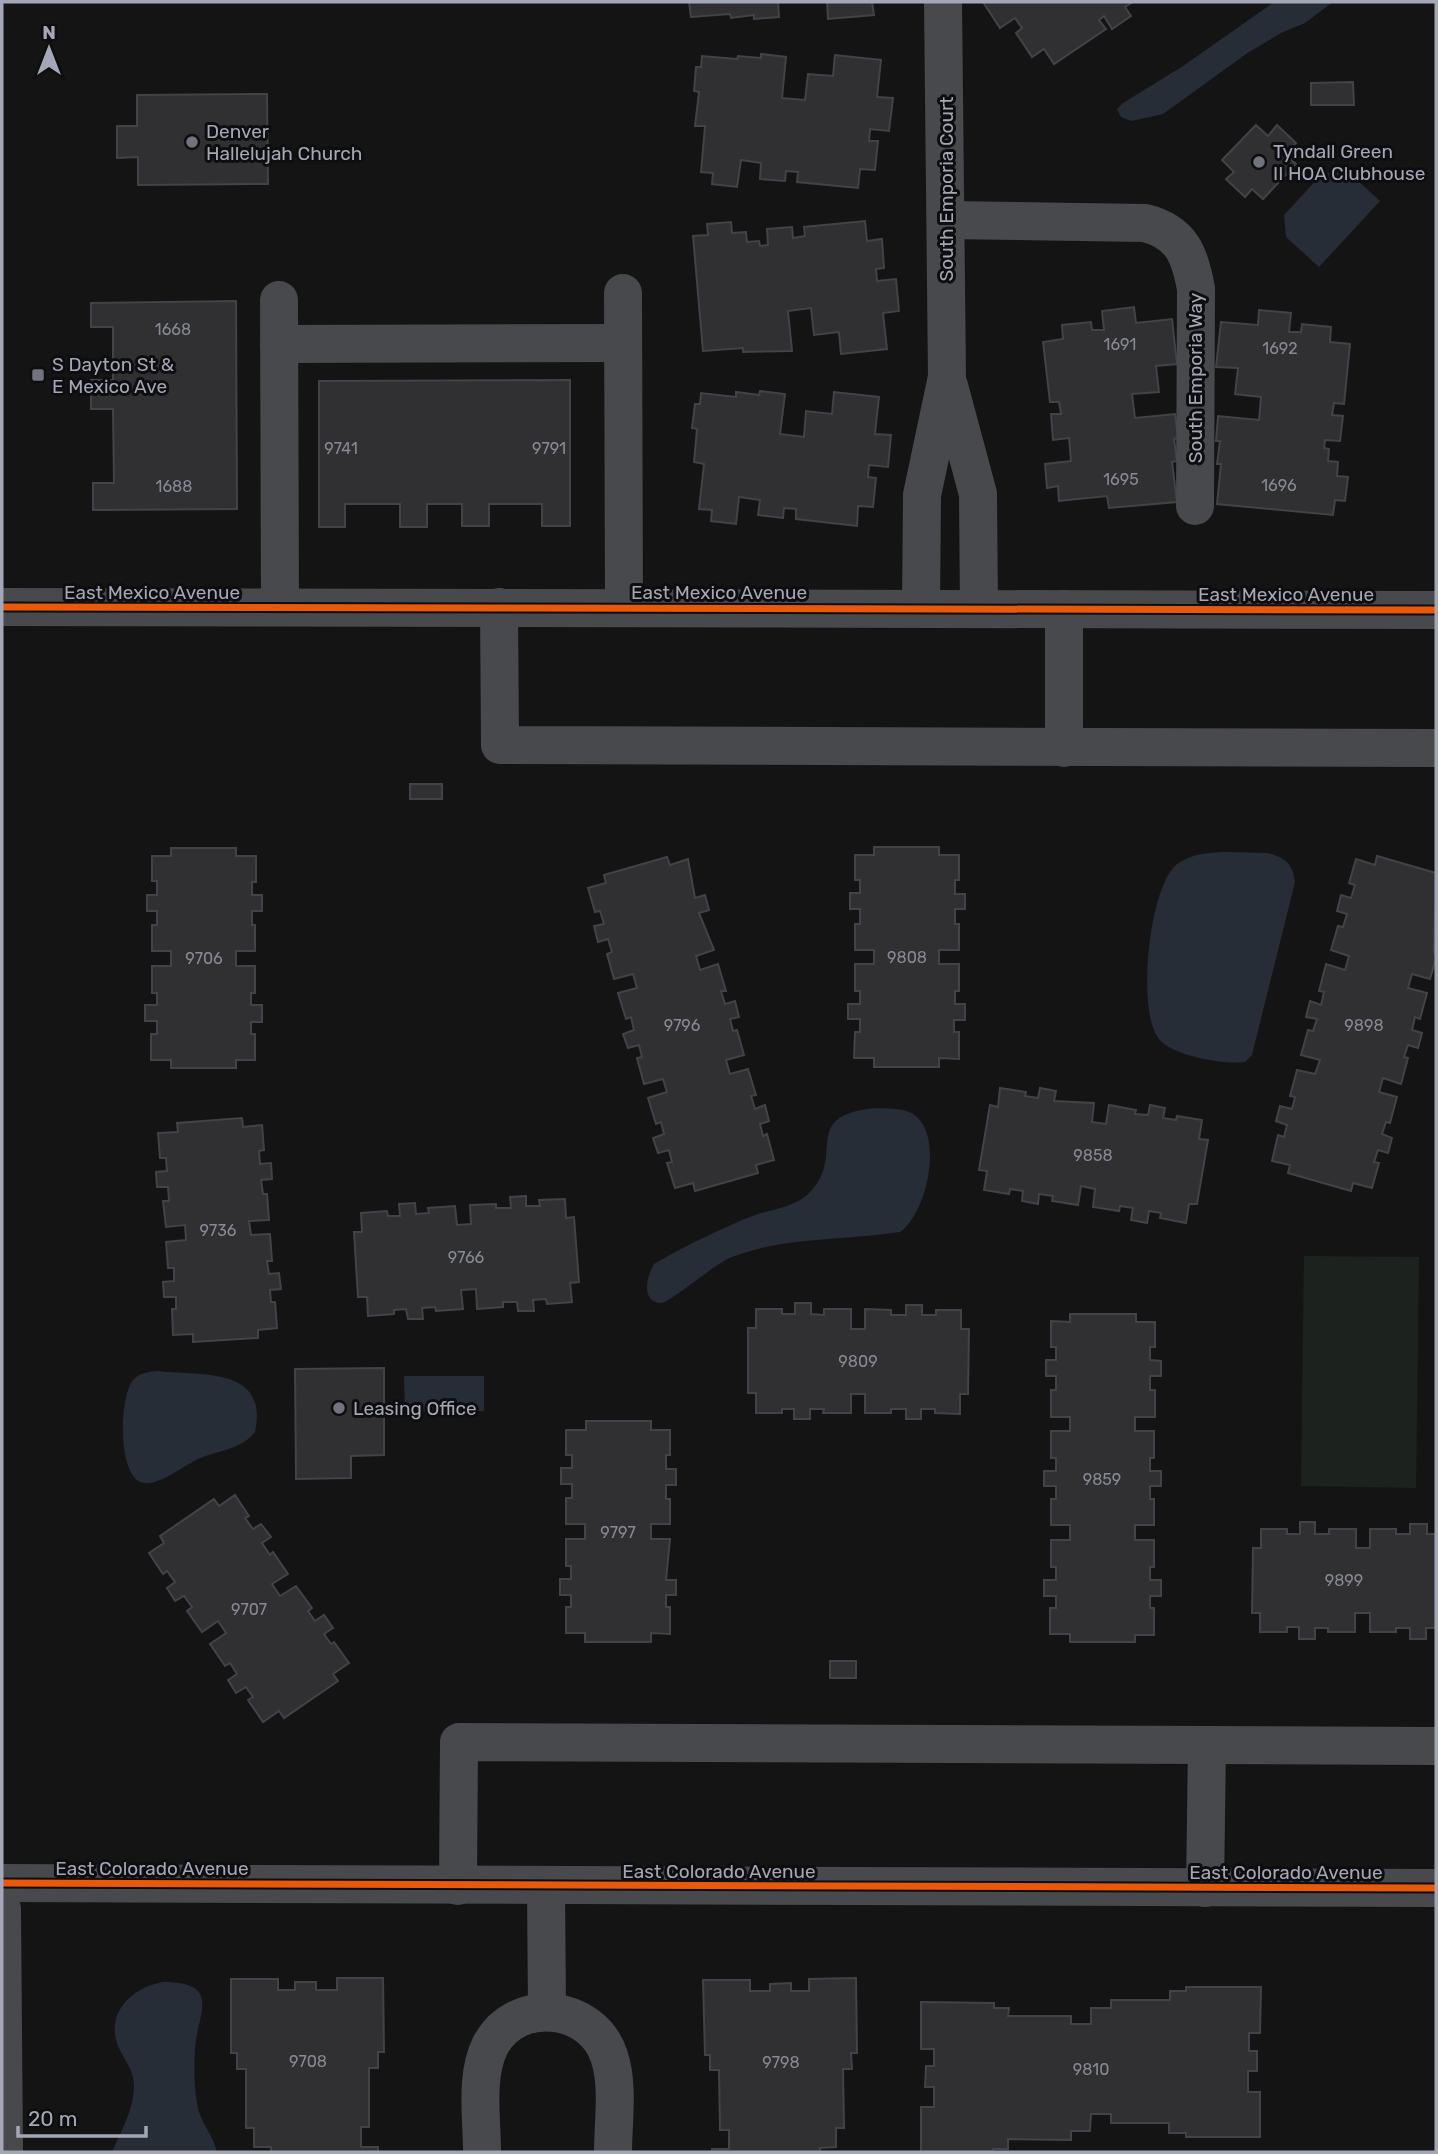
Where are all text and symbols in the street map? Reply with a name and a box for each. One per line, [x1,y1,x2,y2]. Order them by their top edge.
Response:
north arrow [14,14,84,84]
text: N [42,21,56,44]
street label: South Emporia Court [935,96,958,282]
place label: Denver Hallelujah Church [206,120,362,165]
marker: Denver Hallelujah Church [184,134,200,150]
place label: Tyndall Green II HOA Clubhouse [1273,140,1425,185]
marker: Tyndall Green II HOA Clubhouse [1251,154,1267,170]
street label: South Emporia Way [1184,293,1207,463]
house number: 1668 [155,320,191,339]
house number: 1691 [1104,335,1136,354]
house number: 1692 [1262,339,1298,358]
place label: S Dayton St & E Mexico Ave [52,353,174,398]
marker: S Dayton St & E Mexico Ave [30,367,46,383]
house number: 9741 [324,439,358,458]
house number: 9791 [532,439,566,458]
house number: 1695 [1103,470,1139,489]
house number: 1696 [1261,476,1297,495]
house number: 1688 [156,477,192,496]
street label: East Mexico Avenue [64,581,240,604]
street label: East Mexico Avenue [631,581,807,604]
street label: East Mexico Avenue [1198,583,1374,606]
house number: 9808 [887,948,927,967]
house number: 9706 [185,949,223,968]
house number: 9796 [664,1016,701,1035]
house number: 9898 [1344,1016,1384,1035]
house number: 9858 [1073,1146,1113,1165]
house number: 9736 [200,1221,237,1240]
house number: 9766 [448,1248,485,1267]
house number: 9809 [838,1352,878,1371]
place label: Leasing Office [353,1397,477,1420]
marker: Leasing Office [331,1400,347,1416]
house number: 9859 [1083,1470,1121,1489]
house number: 9797 [600,1523,636,1542]
house number: 9899 [1325,1571,1363,1590]
house number: 9707 [231,1600,267,1619]
street label: East Colorado Avenue [55,1857,249,1880]
street label: East Colorado Avenue [622,1860,816,1883]
street label: East Colorado Avenue [1189,1861,1383,1884]
house number: 9708 [289,2052,327,2071]
house number: 9798 [762,2053,800,2072]
house number: 9810 [1073,2060,1109,2079]
scale bar [18,2094,145,2138]
text: 20 m [28,2106,77,2131]

